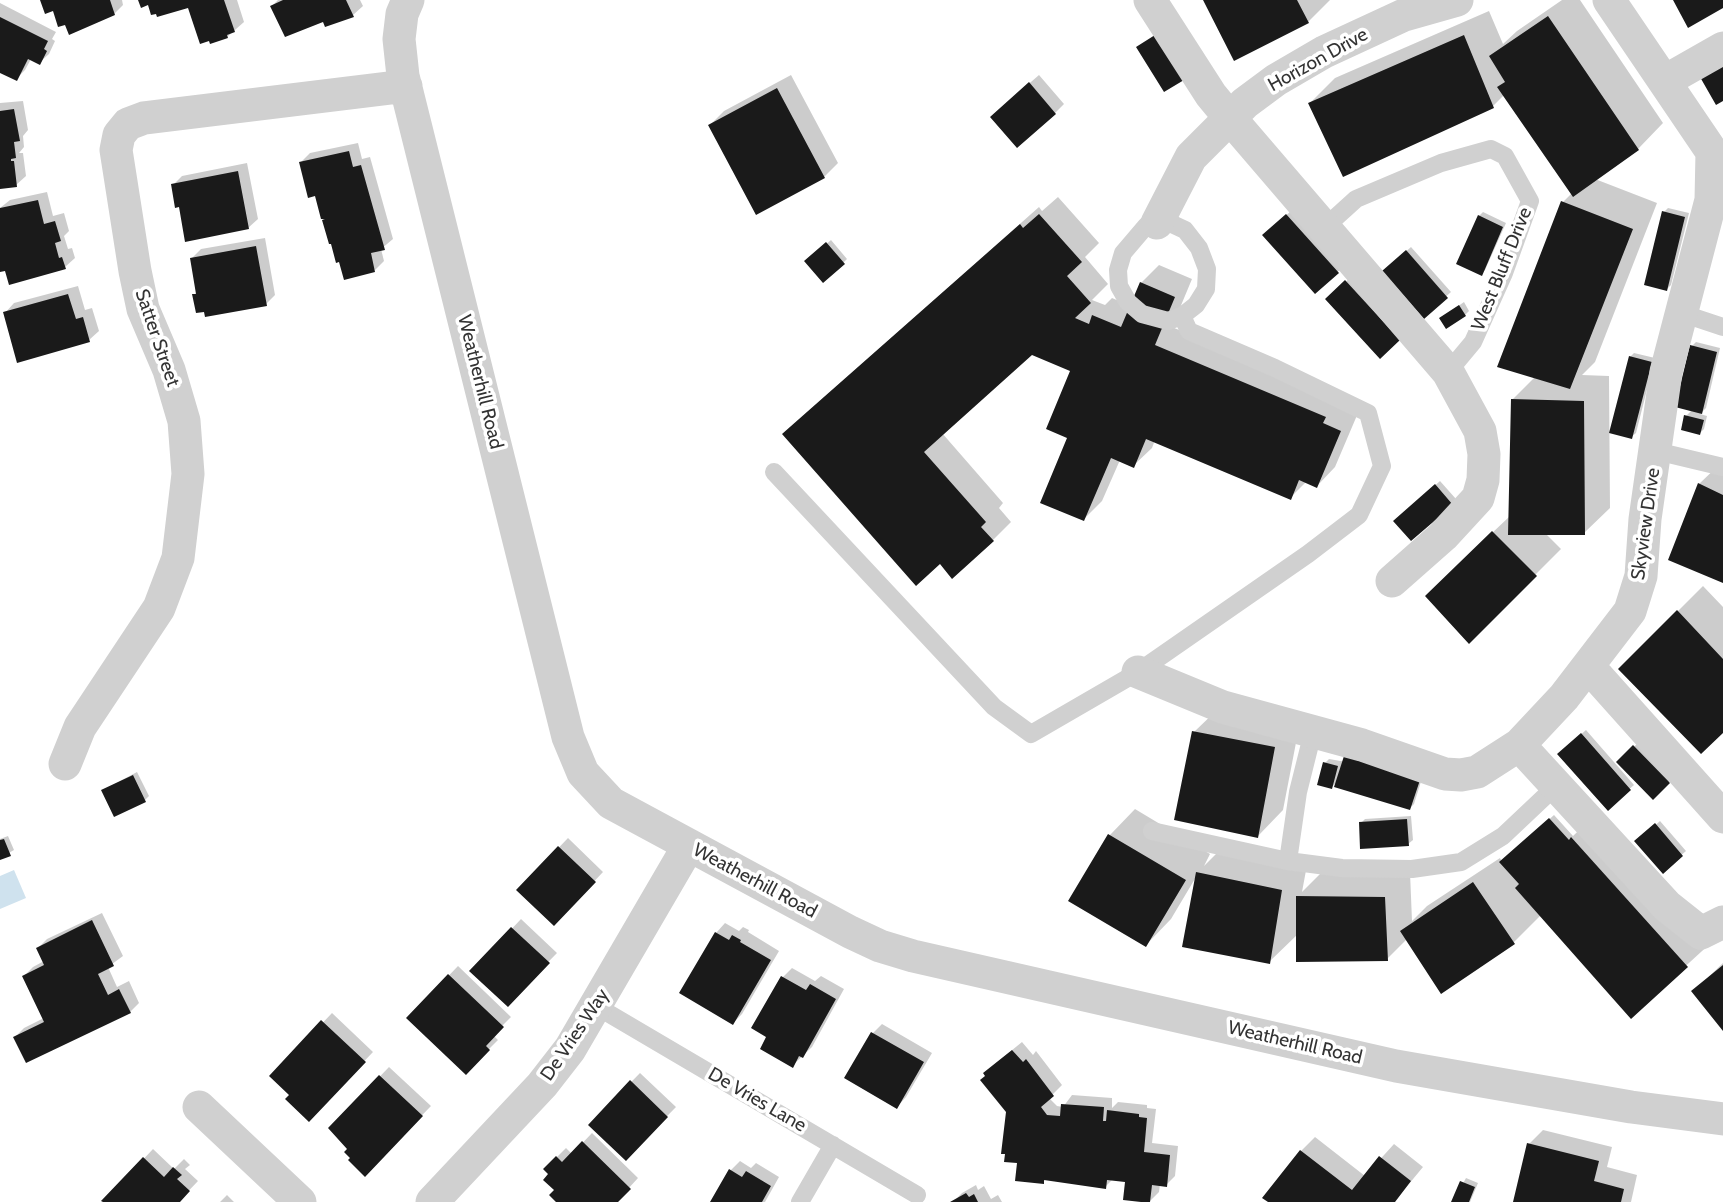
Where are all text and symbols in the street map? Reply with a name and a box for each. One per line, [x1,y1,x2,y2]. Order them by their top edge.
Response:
street label: Horizon Drive [1264,23,1372,97]
street label: West Bluff Drive [1467,204,1537,334]
street label: Satter Street [130,286,184,390]
street label: Weatherhill Road [452,313,508,451]
street label: Skyview Drive [1627,467,1665,581]
street label: Weatherhill Road [689,839,821,923]
street label: De Vries Way [536,985,614,1085]
street label: Weatherhill Road [1226,1016,1364,1070]
street label: De Vries Lane [704,1063,810,1137]

